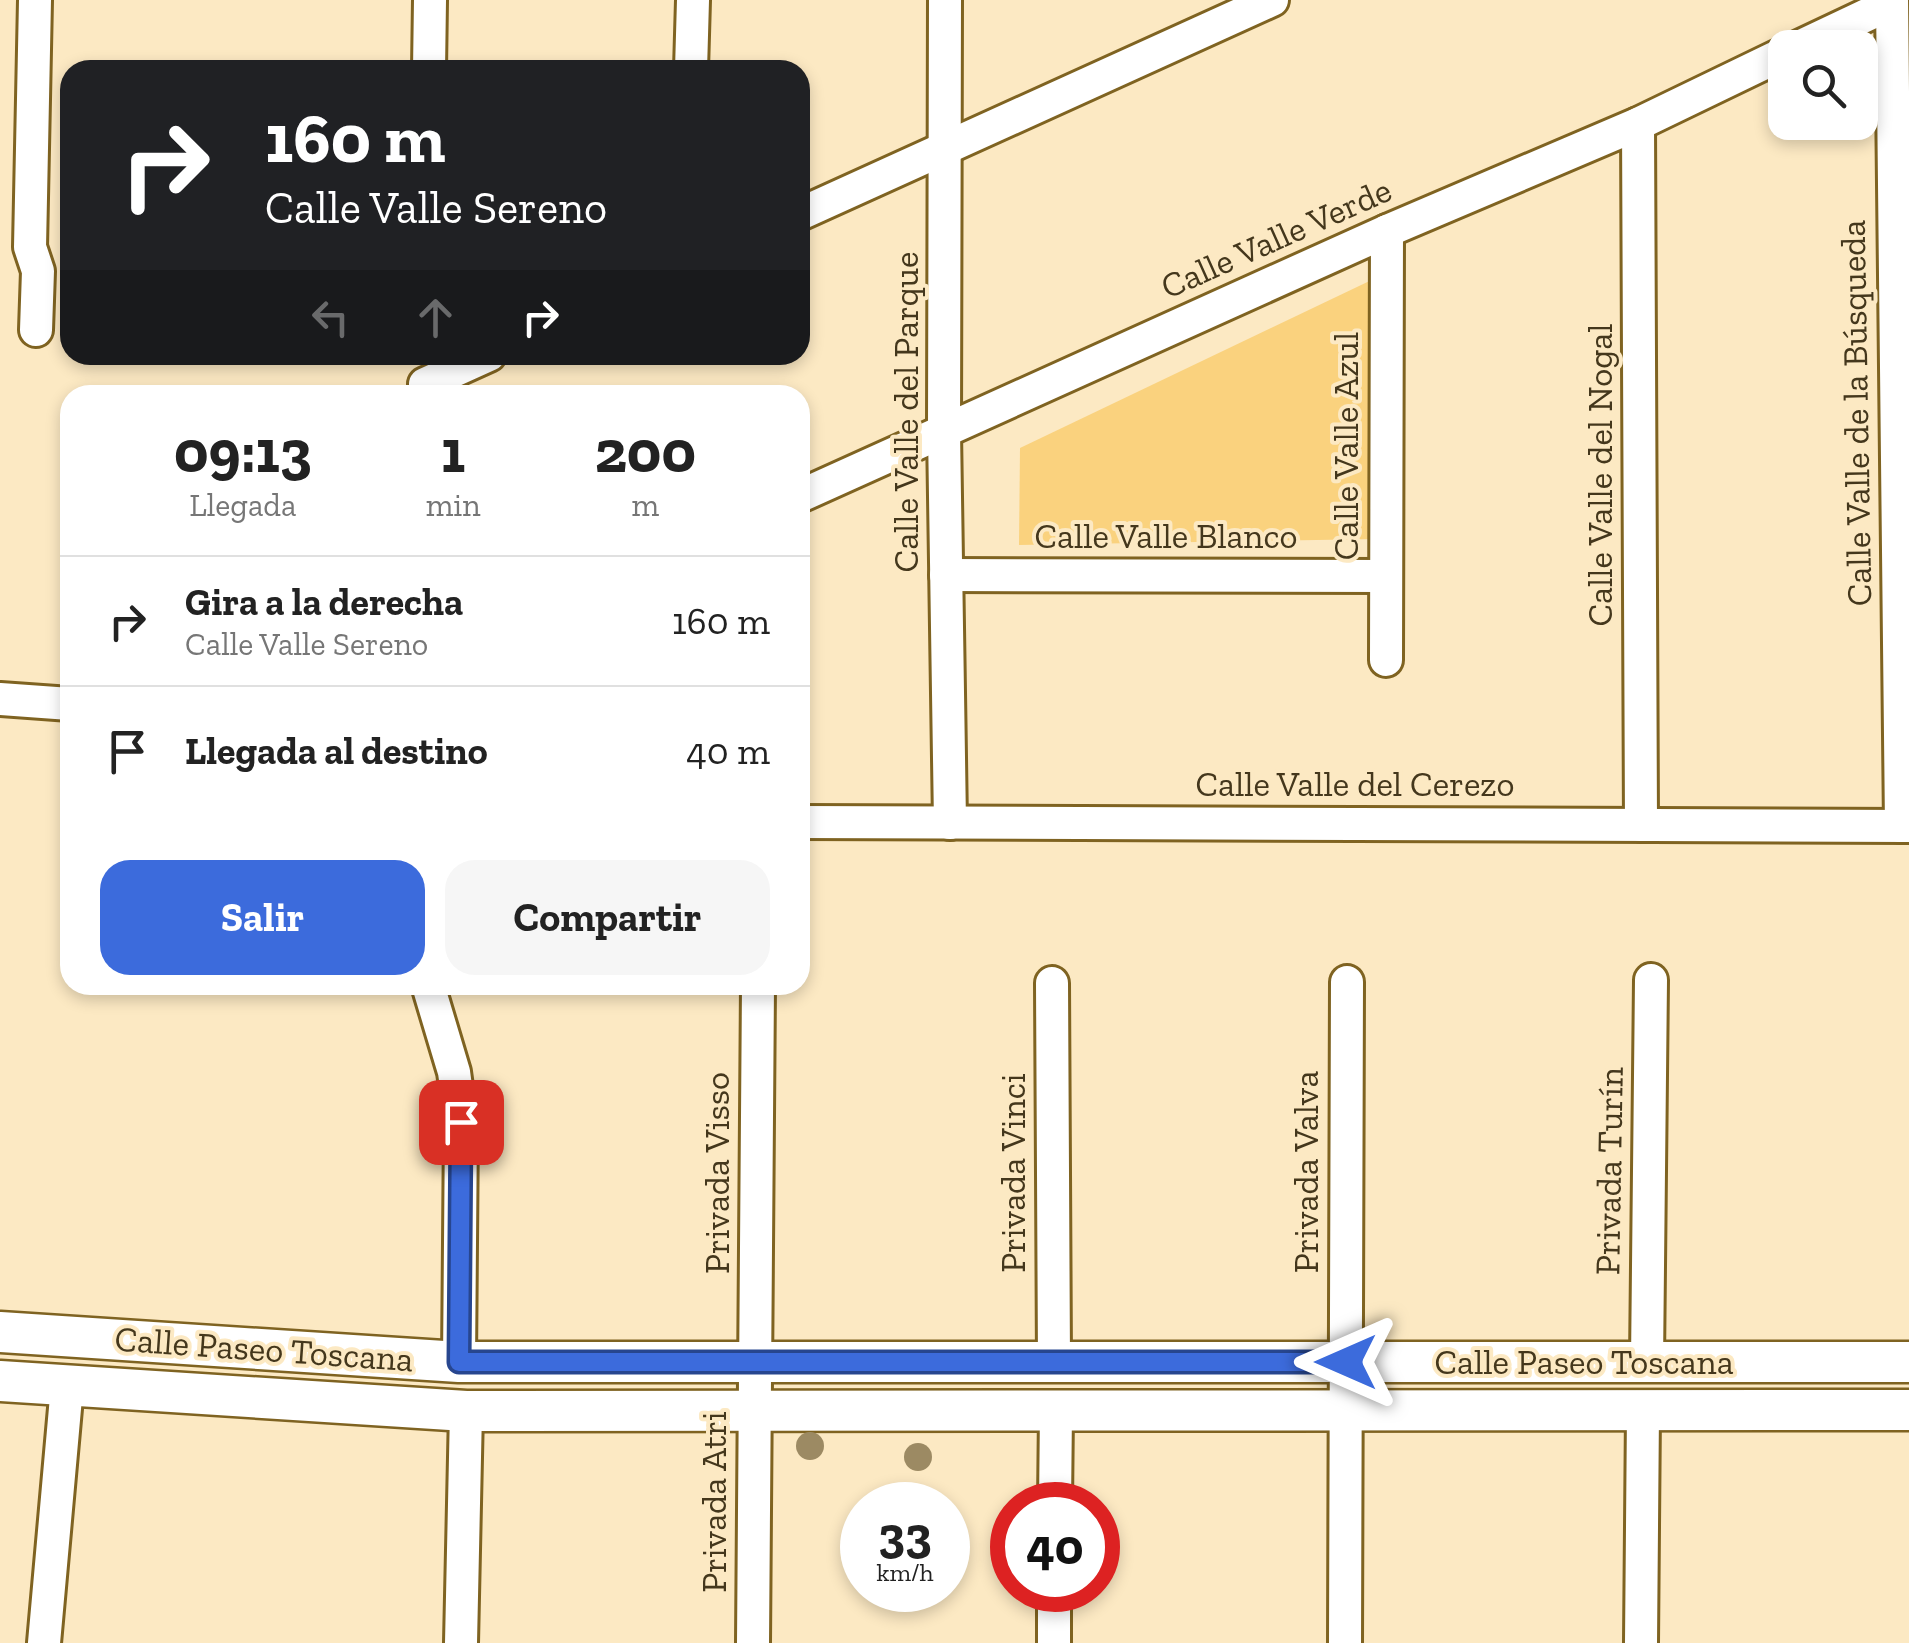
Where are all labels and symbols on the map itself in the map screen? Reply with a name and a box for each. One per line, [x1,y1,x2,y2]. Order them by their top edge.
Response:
street label: Calle Valle Verde [1154,168,1398,308]
street label: Calle Valle de la Búsqueda [1832,219,1880,607]
street label: Calle Valle del Parque [885,252,927,572]
street label: Calle Valle del Nogal [1579,323,1621,627]
street label: Calle Valle Azul [1325,332,1367,560]
street label: Calle Valle Blanco [1034,515,1298,557]
street label: Calle Valle del Cerezo [1195,763,1515,805]
street label: Privada Turín [1586,1067,1632,1275]
street label: Privada Valva [1285,1071,1327,1273]
street label: Privada Visso [696,1072,738,1274]
street label: Privada Vinci [992,1073,1034,1273]
pin [419,1080,504,1165]
position arrow [1294,1310,1398,1414]
street label: Calle Paseo Toscana [113,1318,415,1380]
street label: Calle Paseo Toscana [1434,1341,1734,1383]
street label: Privada Atri [693,1411,735,1593]
speed limit sign: 40 [990,1482,1120,1612]

